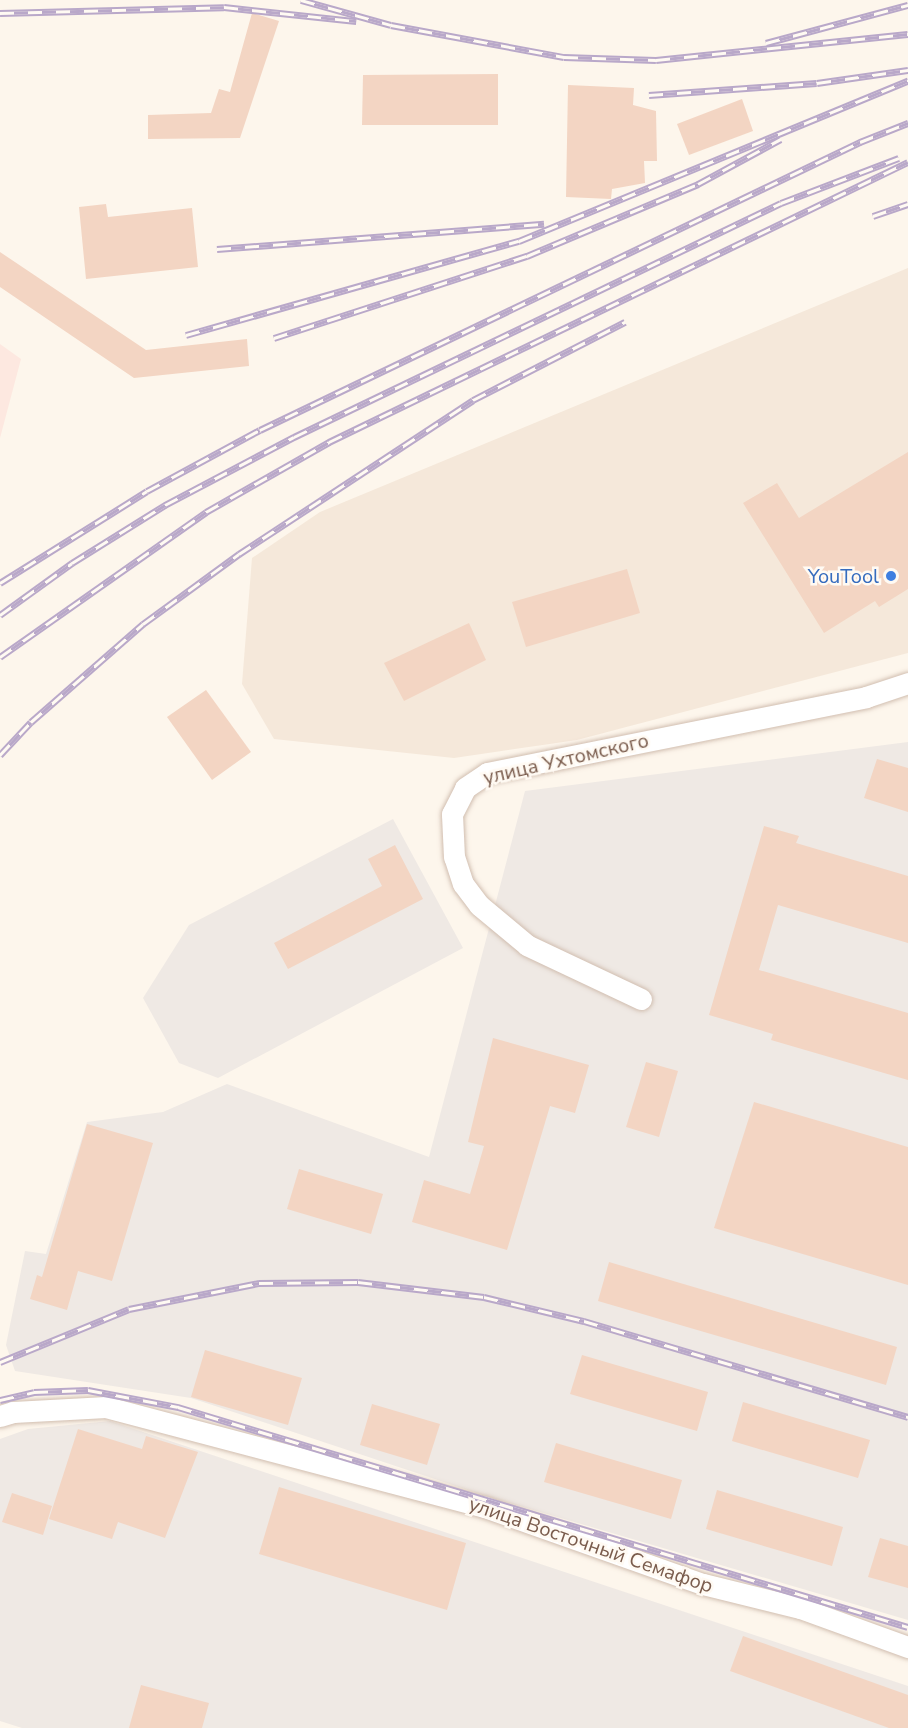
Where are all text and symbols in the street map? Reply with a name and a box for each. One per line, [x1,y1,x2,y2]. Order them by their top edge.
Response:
place label: YouTool [808,564,879,588]
marker: YouTool [884,569,898,583]
street label: улица Ухтомского [481,728,651,790]
street label: улица Восточный Семафор [466,1492,716,1598]

